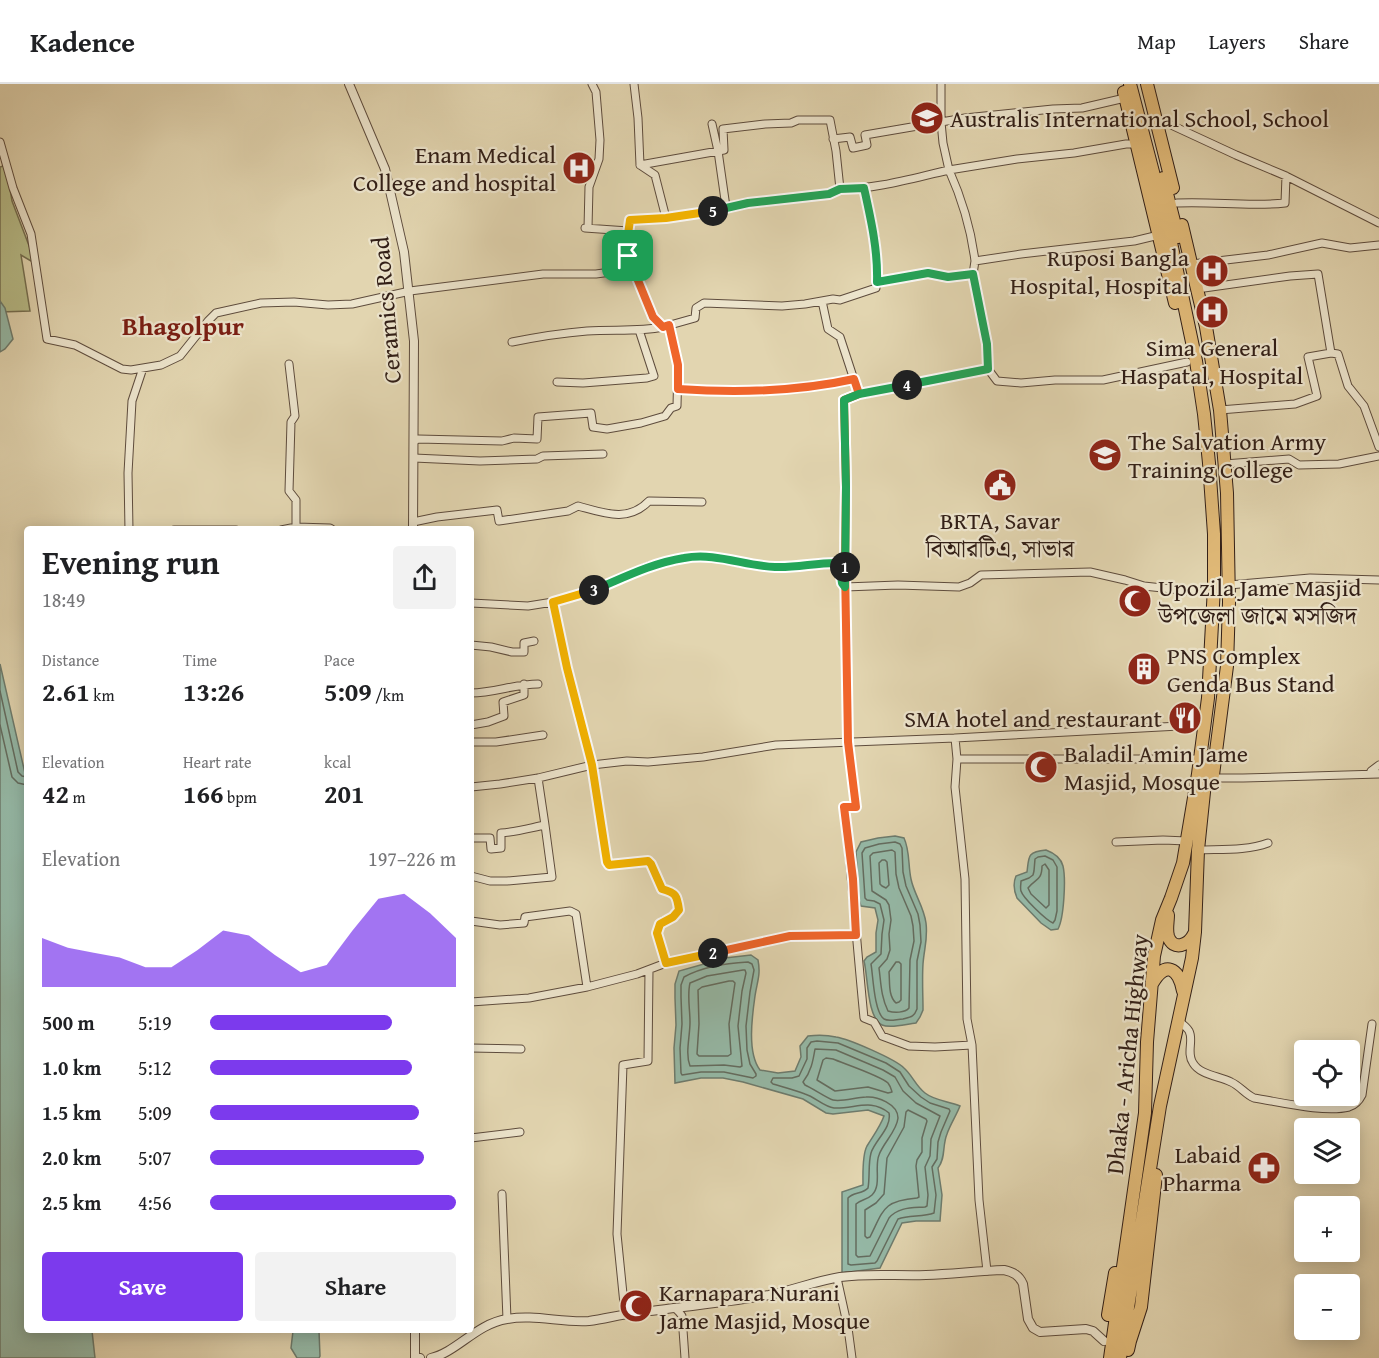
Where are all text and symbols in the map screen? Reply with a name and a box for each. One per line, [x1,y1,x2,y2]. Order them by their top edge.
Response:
text: Kadence [30,21,135,62]
text: Map [1137,26,1176,57]
text: Layers [1209,26,1266,57]
text: Share [1299,26,1349,57]
school or university icon: Australis International School, School [909,100,945,136]
place label: Australis International School, School [950,101,1329,136]
place label: Enam Medical College and hospital [353,137,556,200]
hospital icon: Enam Medical College and hospital [561,150,597,186]
pin: 5 [698,196,728,226]
text: 5 [709,199,717,223]
pin [602,230,653,281]
street label: Ceramics Road [362,235,410,385]
icon: arrive [611,239,644,272]
place label: Ruposi Bangla Hospital, Hospital [1010,240,1190,303]
hospital icon: Ruposi Bangla Hospital, Hospital [1194,253,1230,289]
hospital icon: Sima General Haspatal, Hospital [1194,294,1230,330]
district label: Bhagolpur [122,306,244,345]
place label: Sima General Haspatal, Hospital [1121,330,1304,393]
pin: 4 [892,370,922,400]
text: 4 [903,373,911,397]
place label: The Salvation Army Training College [1128,424,1326,487]
school or university icon: The Salvation Army Training College [1087,437,1123,473]
public building icon: BRTA, Savar বিআরটিএ, সাভার [982,467,1018,503]
place label: BRTA, Savar বিআরটিএ, সাভার [925,503,1075,566]
text: Evening run [42,538,219,586]
button: share [393,546,456,609]
pin: 1 [830,552,860,582]
text: 1 [841,555,849,579]
place label: Upozila Jame Masjid উপজেলা জামে মসজিদ [1157,570,1361,633]
pin: 3 [579,575,609,605]
text: 3 [590,578,598,602]
mosque icon: Upozila Jame Masjid উপজেলা জামে মসজিদ [1117,583,1153,619]
text: 18:49 [42,585,85,614]
place label: PNS Complex Genda Bus Stand [1167,638,1335,701]
text: Distance [42,648,99,672]
text: Time [183,648,217,672]
text: Pace [324,648,355,672]
building icon: PNS Complex Genda Bus Stand [1126,651,1162,687]
text: 2.61 [42,672,90,711]
text: 13:26 [183,672,244,711]
text: 5:09 [324,672,372,711]
text: km [90,683,114,707]
text: /km [372,683,404,707]
restaurant icon: SMA hotel and restaurant [1167,700,1203,736]
place label: SMA hotel and restaurant [904,701,1163,736]
place label: Baladil Amin Jame Masjid, Mosque [1064,736,1248,799]
mosque icon: Baladil Amin Jame Masjid, Mosque [1023,749,1059,785]
text: Elevation [42,750,105,774]
text: Heart rate [183,750,252,774]
text: kcal [324,750,351,774]
text: 42 [42,774,69,813]
text: 166 [183,774,223,813]
text: 201 [324,774,364,813]
text: m [69,785,86,809]
text: bpm [223,785,257,809]
text: Elevation [42,844,120,873]
text: 197–226 m [368,844,456,873]
street label: Dhaka - Aricha Highway [1097,932,1157,1176]
pin: 2 [698,938,728,968]
text: 2 [709,941,717,965]
text: 500 m [42,1008,95,1037]
text: 5:19 [138,1008,172,1037]
map controls [1294,1040,1360,1340]
button: locate [1294,1040,1360,1106]
text: 1.0 km [42,1053,101,1082]
text: 5:12 [138,1053,172,1082]
text: 1.5 km [42,1098,101,1127]
text: 5:09 [138,1098,172,1127]
button: layers [1294,1118,1360,1184]
place label: Labaid Pharma [1162,1137,1242,1200]
text: 2.0 km [42,1143,101,1172]
text: 5:07 [138,1143,172,1172]
pharmacy icon: Labaid Pharma [1246,1150,1282,1186]
text: 2.5 km [42,1188,101,1217]
text: 4:56 [138,1188,172,1217]
button: + [1294,1196,1360,1262]
button: Save [42,1252,243,1321]
button: Share [255,1252,456,1321]
button: − [1294,1274,1360,1340]
place label: Karnapara Nurani Jame Masjid, Mosque [656,1275,870,1338]
mosque icon: Karnapara Nurani Jame Masjid, Mosque [618,1288,654,1324]

